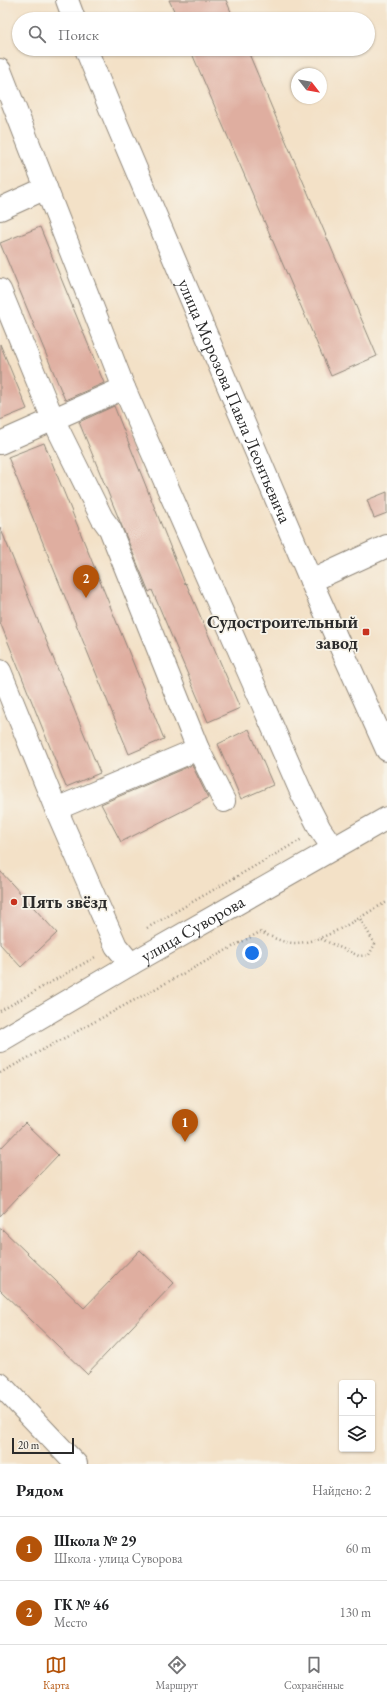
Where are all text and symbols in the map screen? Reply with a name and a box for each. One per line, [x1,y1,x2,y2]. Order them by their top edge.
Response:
search box [12,12,375,56]
icon: search [26,23,48,45]
text: Поиск [58,25,99,44]
north arrow [291,68,327,104]
street label: улица Морозова Павла Леонтьевича [173,275,297,527]
pin: 2 [73,565,99,598]
place label: Судостроительный завод [207,610,358,654]
marker: Судостроительный завод [361,627,371,637]
street label: улица Суворова [136,889,249,967]
place label: Пять звёзд [22,890,108,913]
marker: Пять звёзд [9,897,19,907]
your location [242,943,262,963]
pin: 1 [172,1109,198,1142]
map controls [339,1380,375,1452]
button: locate [339,1380,375,1416]
button: layers [339,1416,375,1452]
scale bar [12,1436,74,1455]
text: 20 m [18,1438,39,1452]
text: Рядом [16,1479,64,1501]
text: Найдено: 2 [312,1482,371,1499]
text: Школа № 29 [54,1531,136,1550]
text: 1 [26,1540,32,1557]
text: 60 m [346,1540,371,1557]
text: Школа · улица Суворова [54,1550,182,1567]
text: ГК № 46 [54,1595,109,1614]
text: 2 [26,1604,32,1621]
text: 130 m [340,1604,371,1621]
text: Место [54,1614,87,1631]
tab: Карта [43,1654,69,1692]
tab: Маршрут [156,1654,198,1692]
tab: Сохранённые [284,1654,344,1692]

